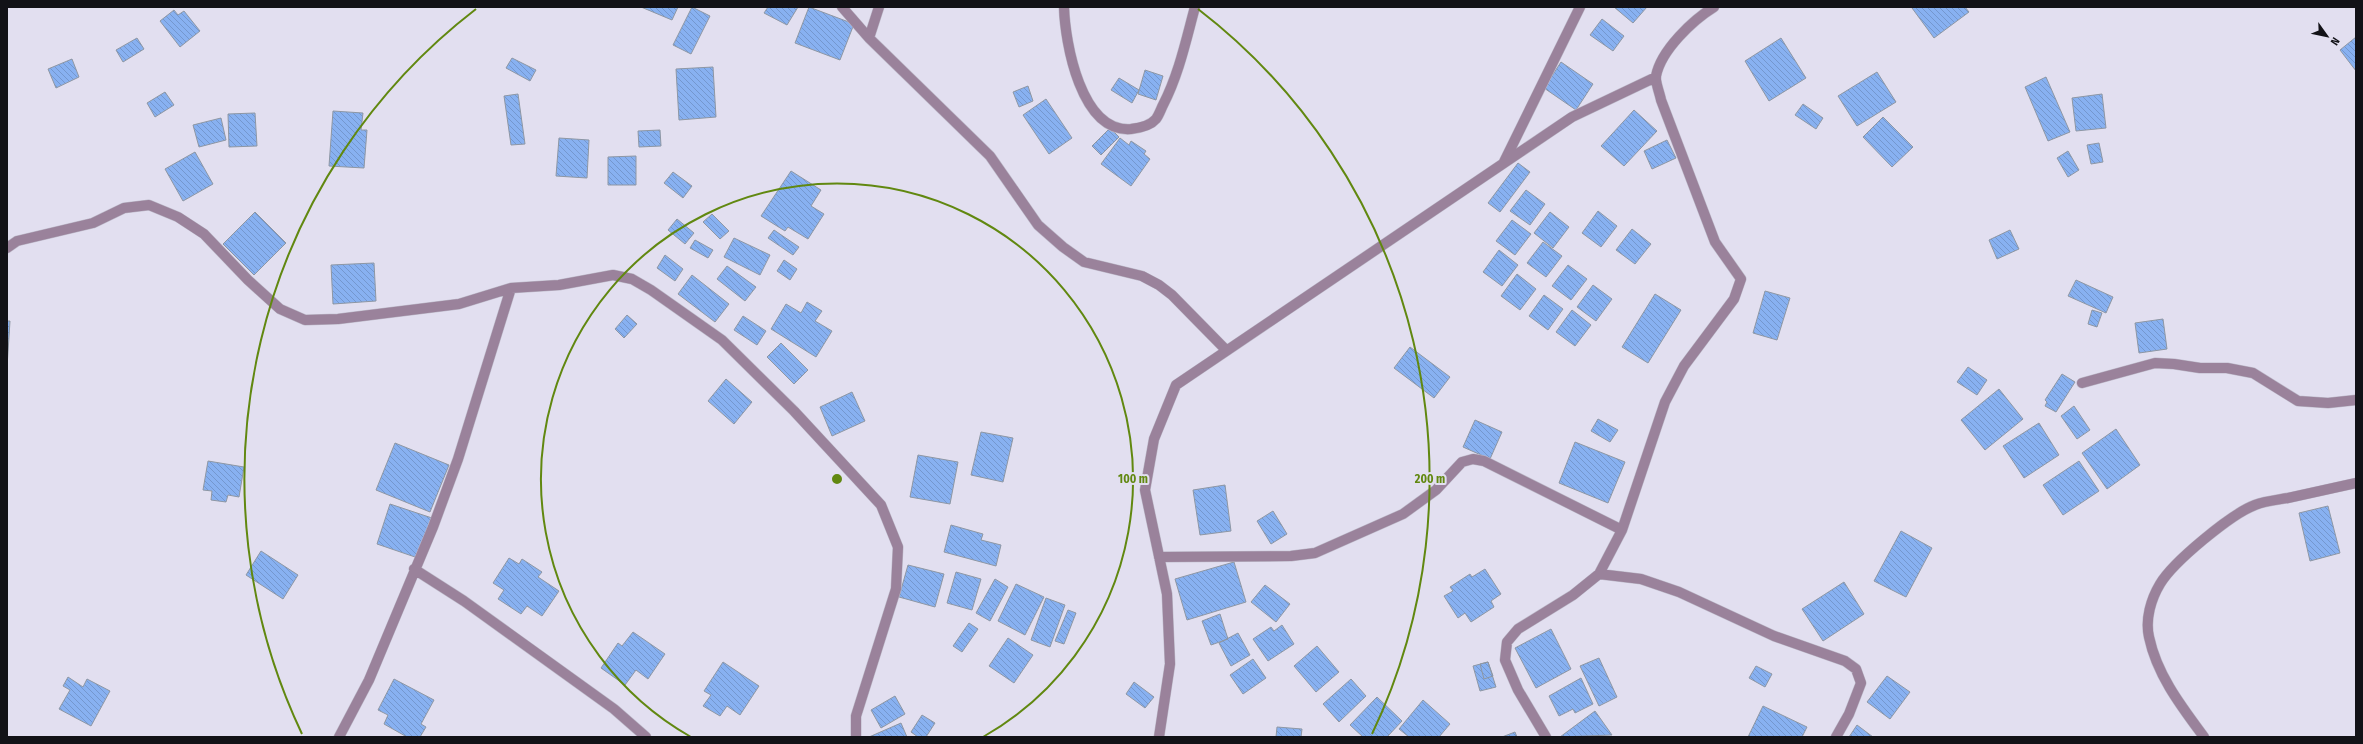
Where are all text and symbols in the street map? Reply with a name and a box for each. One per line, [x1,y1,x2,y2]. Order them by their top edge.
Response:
north arrow [2307,16,2347,56]
text: N [2328,35,2342,47]
centre of rings [830,472,844,486]
text: 100 m [1118,472,1148,486]
text: 200 m [1414,472,1445,486]

